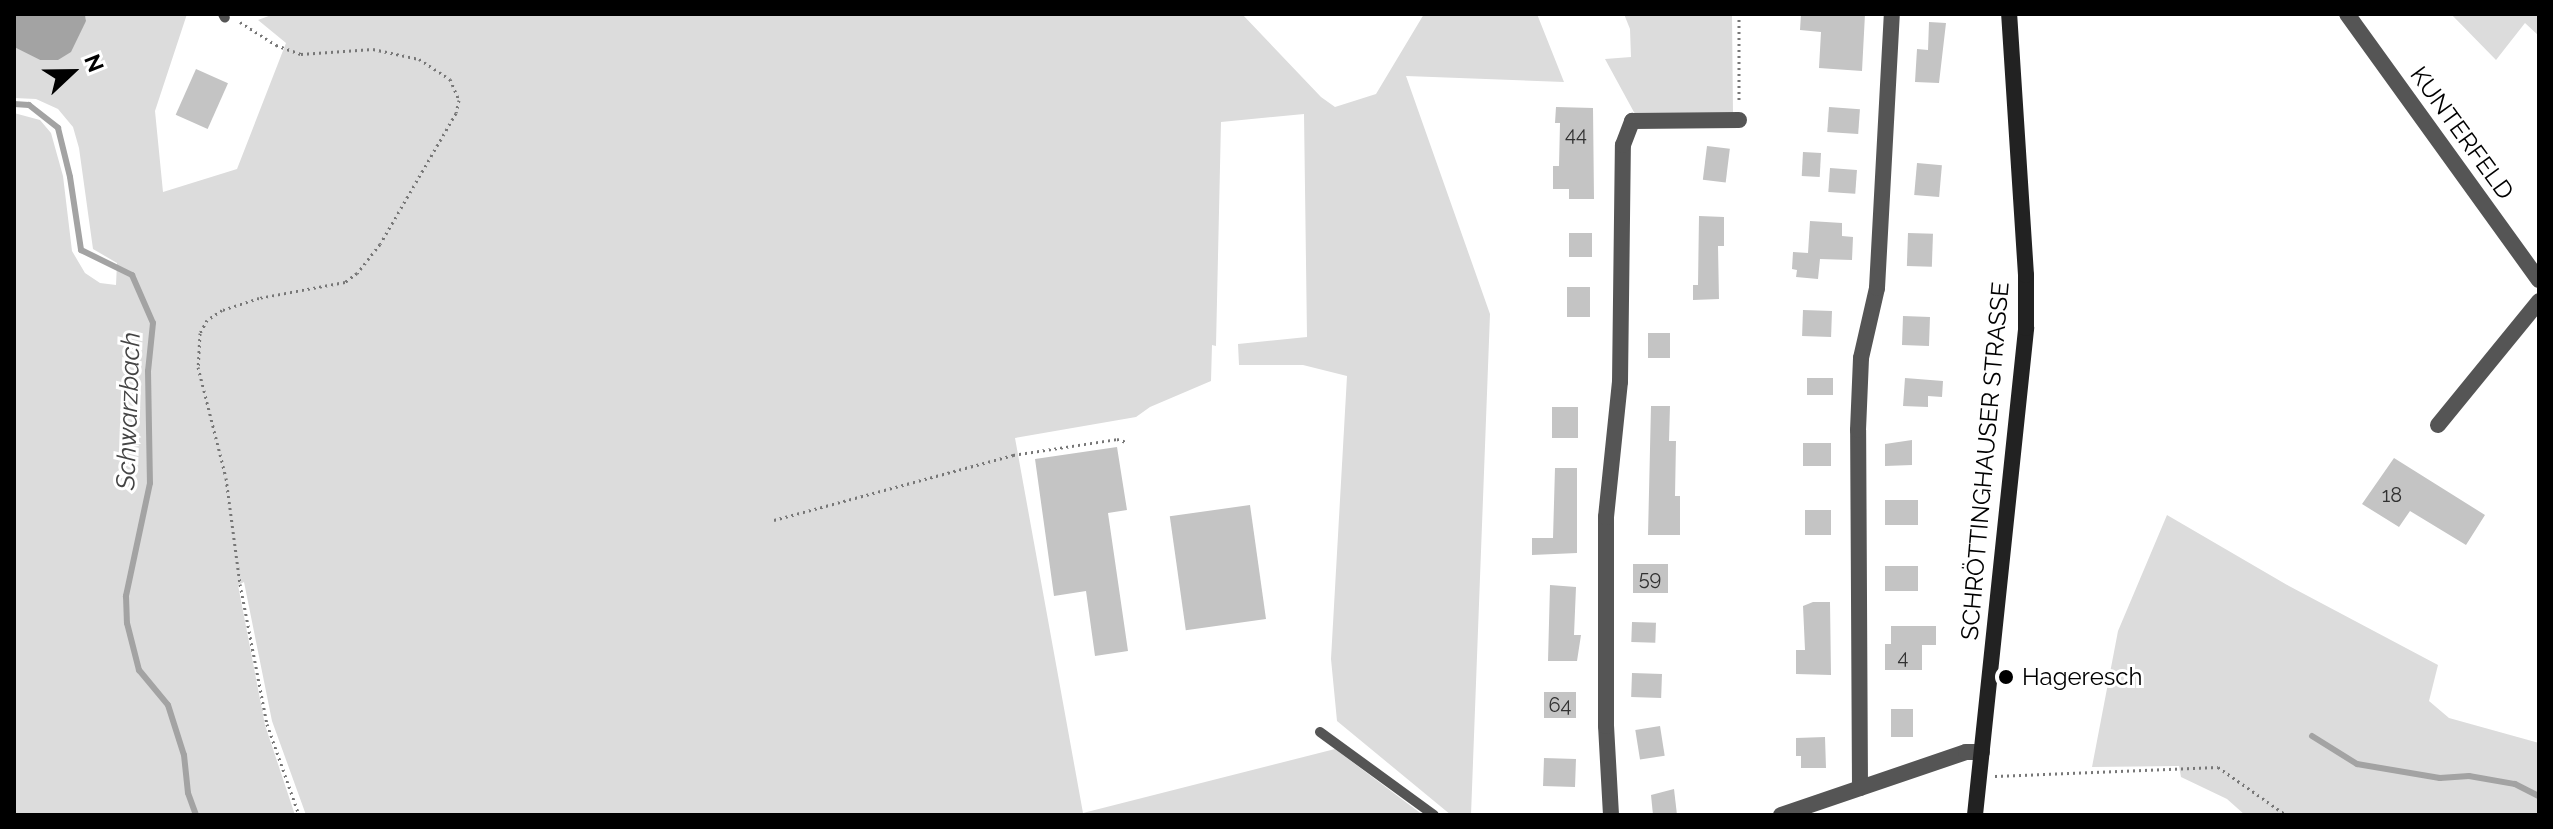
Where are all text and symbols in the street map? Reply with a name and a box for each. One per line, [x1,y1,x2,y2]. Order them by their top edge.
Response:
north arrow [32,32,112,112]
text: N [79,50,109,76]
street label: KUNTERFELD [2404,61,2520,205]
house number: 44 [1565,122,1587,146]
street label: SCHRÖTTINGHAUSER STRASSE [1955,281,2015,641]
water label: Schwarzbach [111,331,147,491]
house number: 18 [2382,483,2402,507]
house number: 59 [1639,566,1661,590]
house number: 4 [1898,645,1908,669]
place label: Hageresch [2022,663,2142,691]
marker: Hageresch [1997,668,2015,686]
house number: 64 [1549,693,1571,717]

